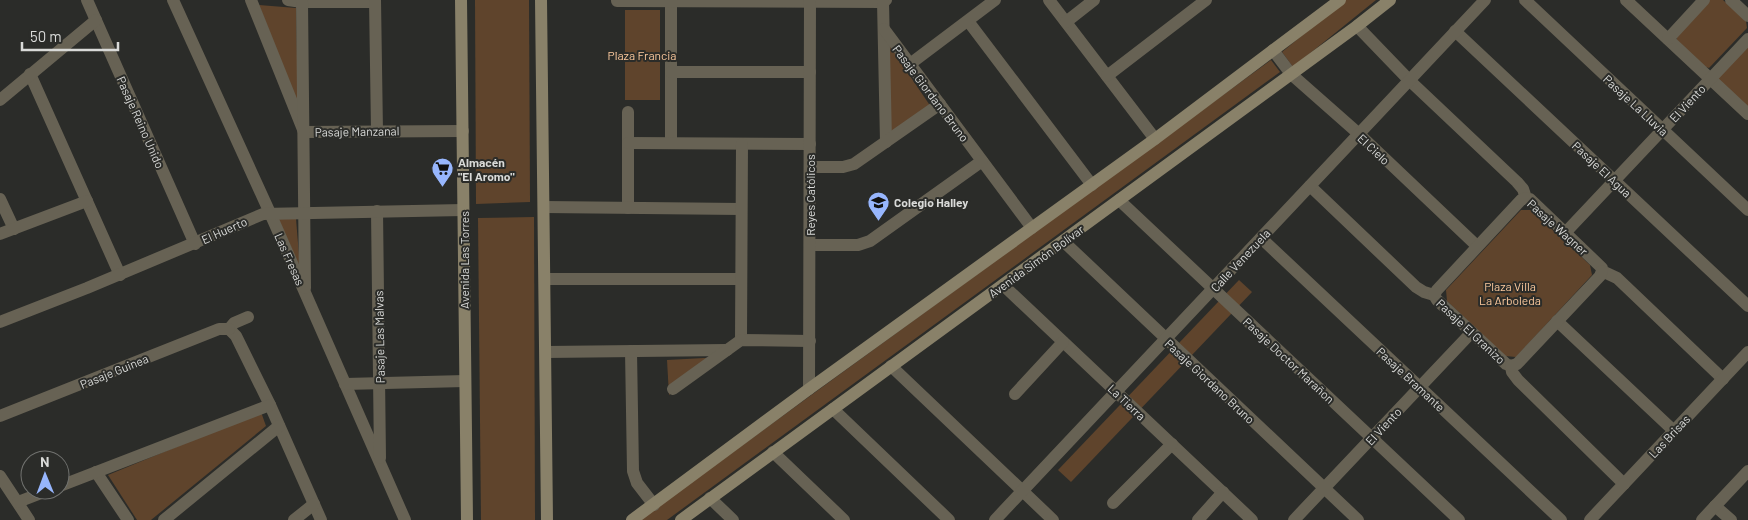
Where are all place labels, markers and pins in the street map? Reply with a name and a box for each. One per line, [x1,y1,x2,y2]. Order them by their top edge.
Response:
place label: Almacén "El Aromo" [458,155,515,183]
supermarket icon: Almacén "El Aromo" [430,157,454,188]
school or university icon: Colegio Halley [866,190,890,221]
place label: Colegio Halley [894,195,968,209]

